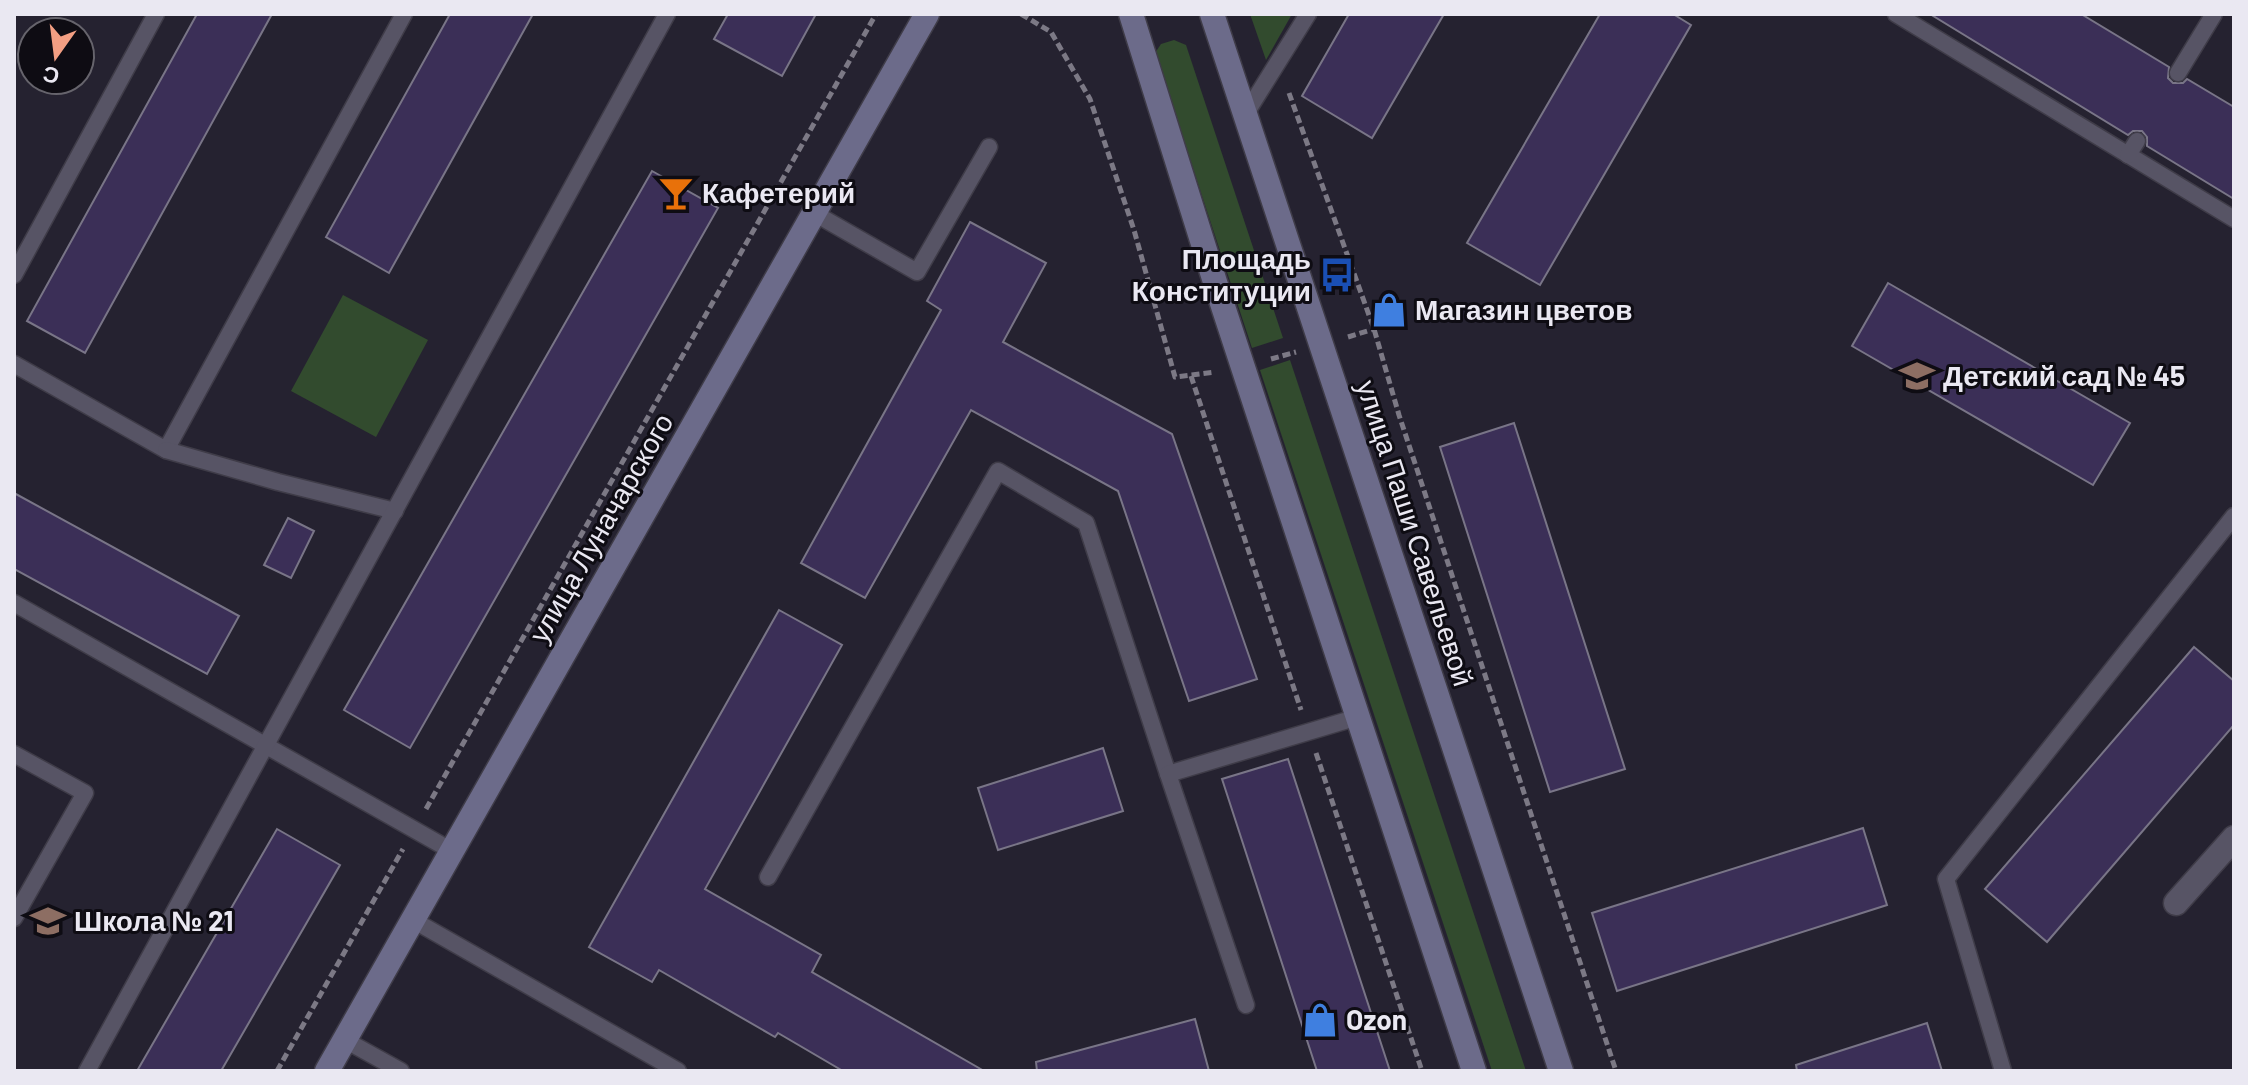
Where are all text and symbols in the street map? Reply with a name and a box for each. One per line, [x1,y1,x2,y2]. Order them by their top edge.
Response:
north arrow [16,16,96,96]
text: С [40,62,62,91]
bar icon: Кафетерий [657,174,695,212]
place label: Кафетерий [702,175,855,209]
place label: Площадь Конституции [1132,241,1311,307]
bus stop icon: Площадь Конституции [1318,256,1356,294]
shop icon: Магазин цветов [1370,291,1408,329]
place label: Магазин цветов [1415,292,1632,326]
school or university icon: Детский сад № 45 [1898,357,1936,395]
place label: Детский сад № 45 [1943,358,2185,392]
street label: улица Паши Савельевой [1350,375,1481,690]
street label: улица Луначарского [521,407,680,648]
school or university icon: Школа № 21 [29,902,67,940]
place label: Школа № 21 [74,903,233,937]
shop icon: Ozon [1301,1001,1339,1039]
place label: Ozon [1346,1002,1407,1036]

